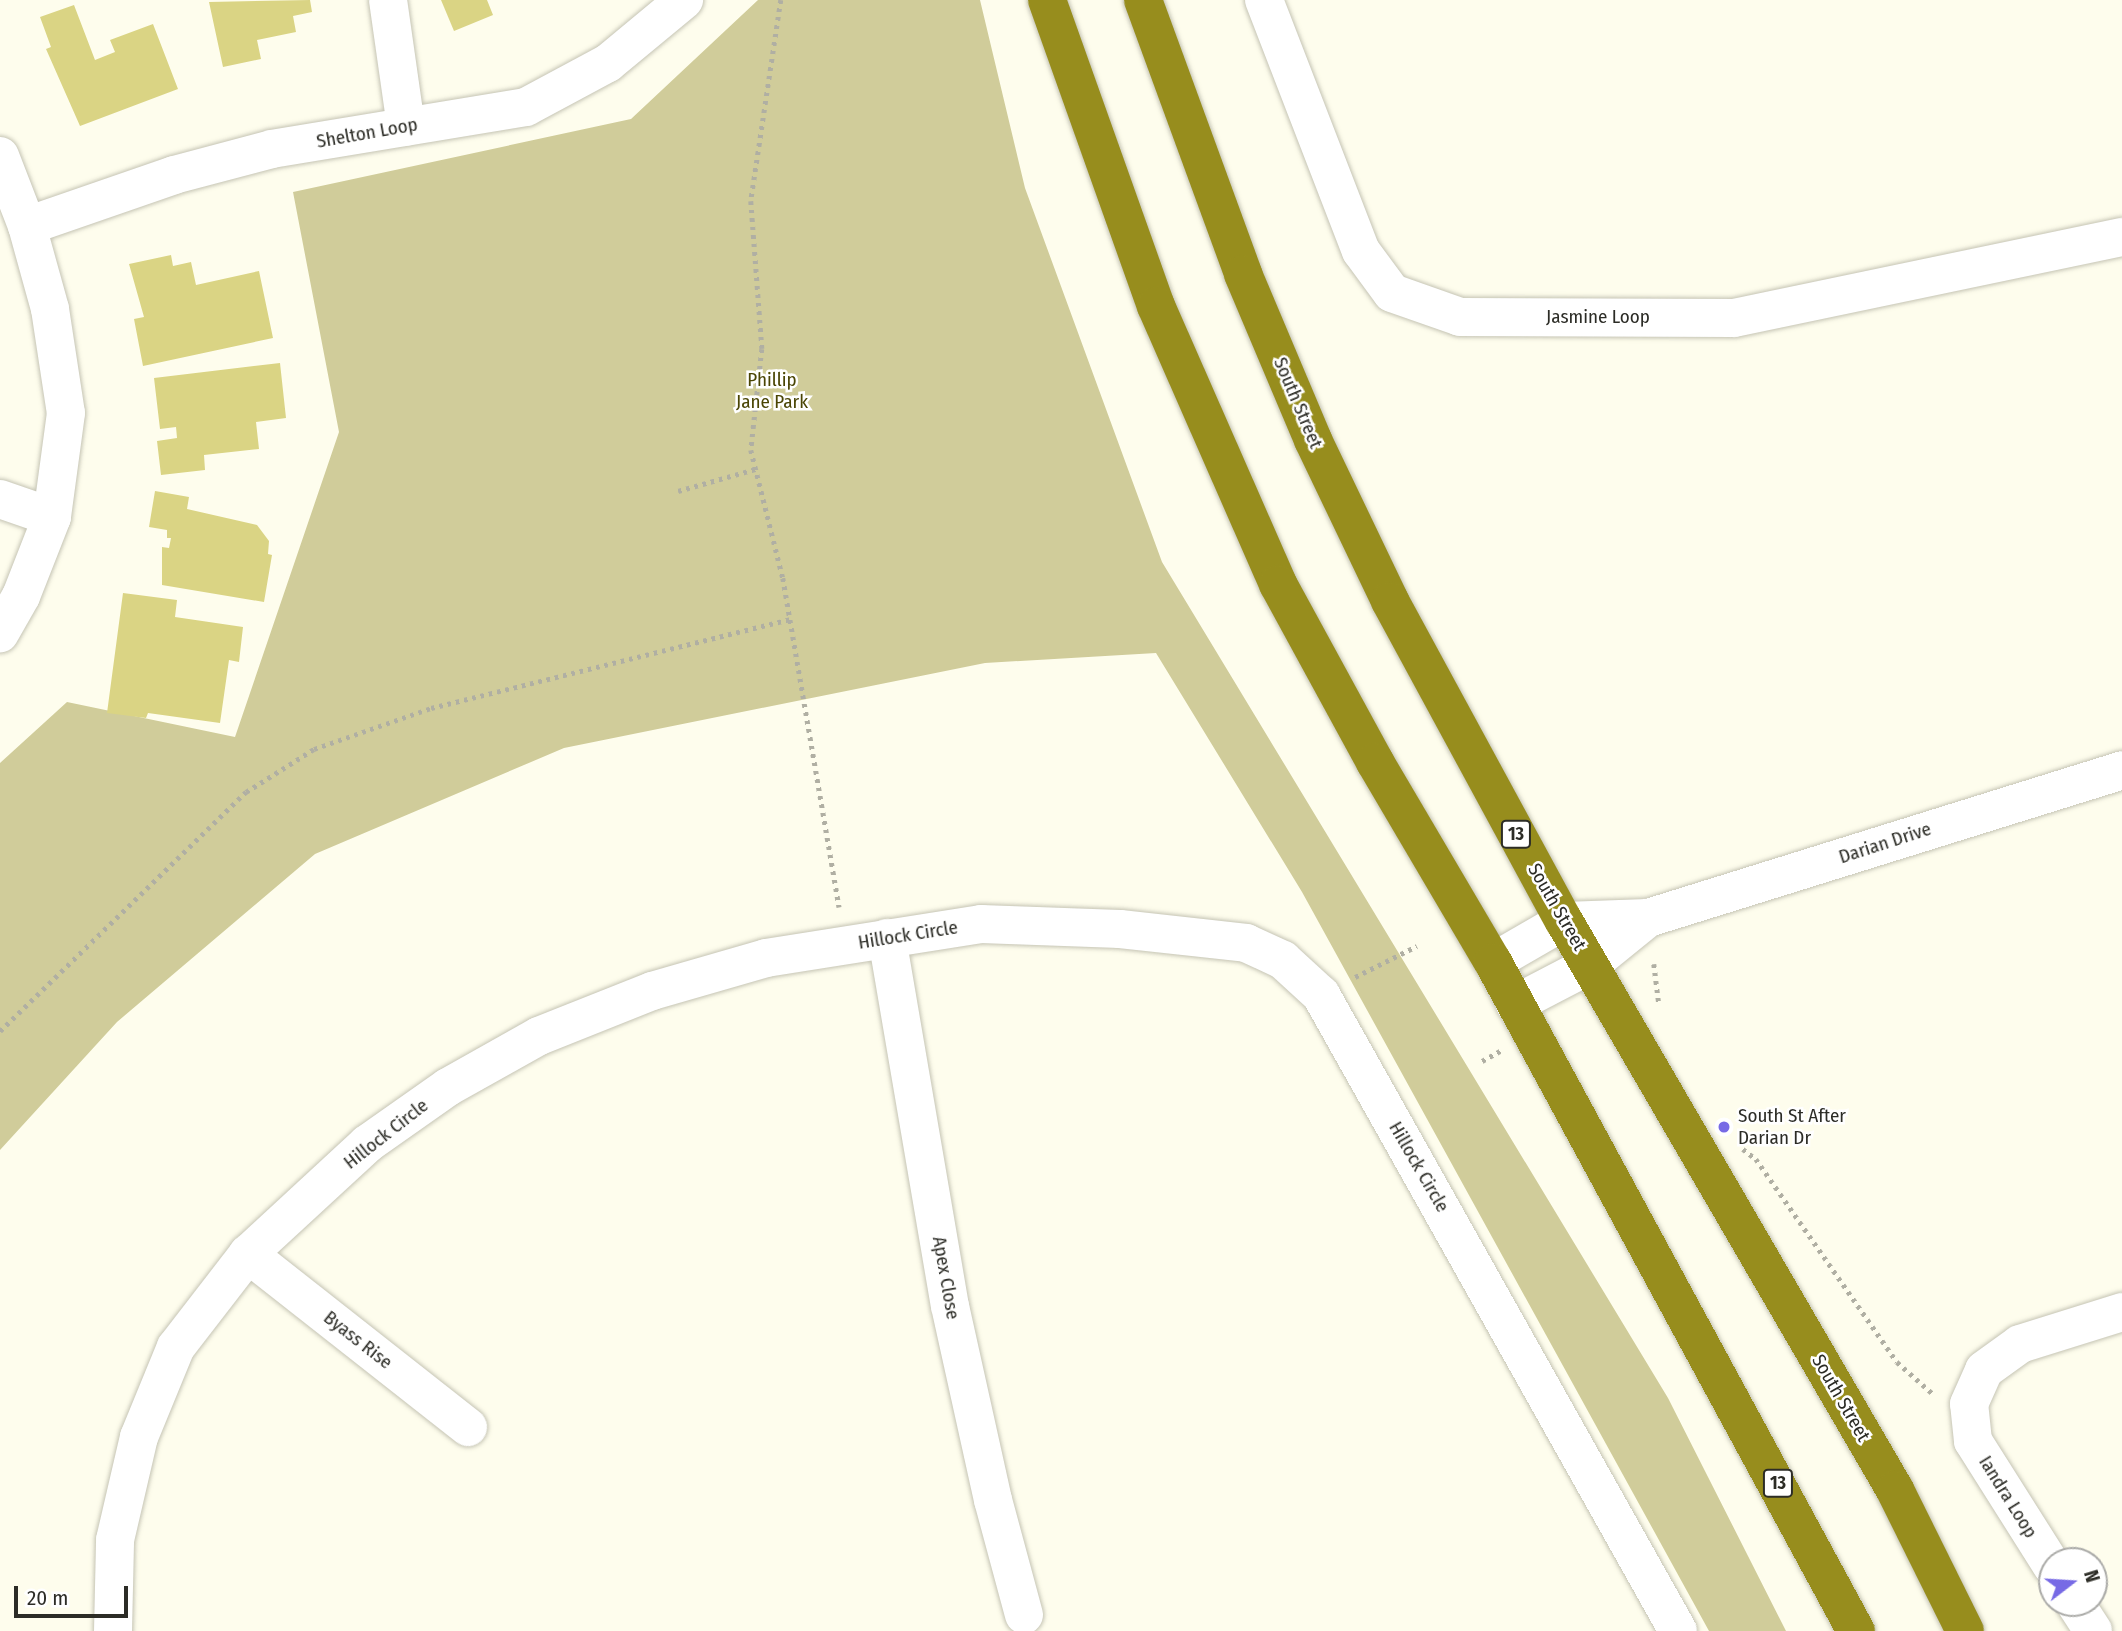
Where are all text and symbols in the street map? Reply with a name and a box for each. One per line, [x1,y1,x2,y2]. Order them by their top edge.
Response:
street label: Shelton Loop [315,113,419,153]
street label: Jasmine Loop [1546,306,1650,328]
street label: South Street [1269,354,1327,452]
park label: Phillip Jane Park [736,369,808,413]
street label: Darian Drive [1836,817,1934,869]
road number: 13 [1500,820,1532,848]
street label: South Street [1523,859,1591,955]
street label: Hillock Circle [857,916,959,954]
street label: Hillock Circle [339,1094,433,1174]
place label: South St After Darian Dr [1738,1105,1846,1149]
street label: Hillock Circle [1384,1118,1454,1216]
marker: South St After Darian Dr [1716,1119,1732,1135]
street label: Apex Close [927,1235,965,1321]
street label: Byass Rise [319,1306,397,1374]
street label: South Street [1807,1350,1875,1446]
street label: Iandra Loop [1974,1452,2042,1542]
road number: 13 [1762,1468,1794,1498]
north arrow [2038,1547,2108,1617]
text: N [2079,1567,2104,1585]
scale bar [18,1572,131,1616]
text: 20 m [27,1585,68,1611]

